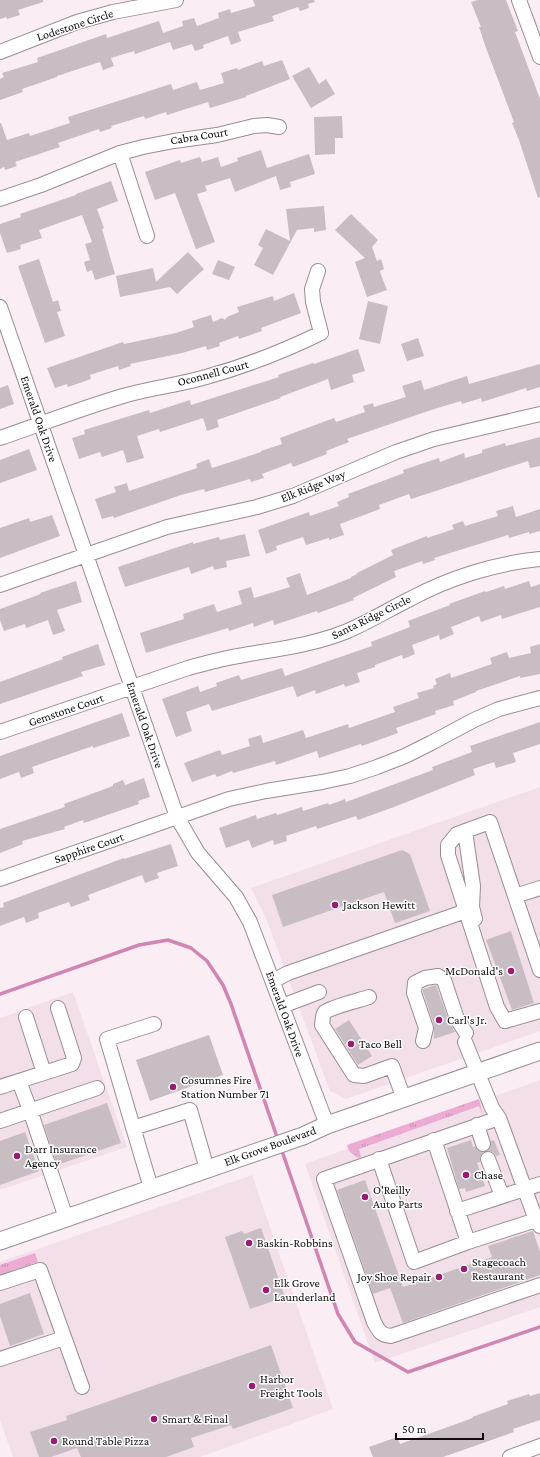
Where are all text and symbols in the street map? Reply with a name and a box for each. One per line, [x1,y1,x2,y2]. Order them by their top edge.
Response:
street label: Lodestone Circle [35,6,115,44]
street label: Cabra Court [169,124,230,147]
street label: Oconnell Court [176,357,251,389]
street label: Emerald Oak Drive [18,374,60,464]
street label: Elk Ridge Way [279,467,348,505]
street label: Santa Ridge Circle [329,592,413,642]
street label: Emerald Oak Drive [124,680,166,770]
street label: Gemstone Court [27,690,106,729]
street label: Sapphire Court [52,829,126,866]
place label: Jackson Hewitt [342,898,416,912]
marker: Jackson Hewitt [330,900,340,910]
place label: McDonald's [445,964,503,978]
marker: McDonald's [506,966,516,976]
street label: Emerald Oak Drive [263,969,307,1059]
place label: Carl's Jr. [447,1013,487,1027]
marker: Carl's Jr. [434,1015,444,1025]
place label: Taco Bell [359,1037,402,1051]
marker: Taco Bell [346,1039,356,1049]
place label: Cosumnes Fire Station Number 71 [181,1073,269,1101]
marker: Cosumnes Fire Station Number 71 [168,1082,178,1092]
street label: Elk Grove Boulevard [222,1123,318,1169]
place label: Darr Insurance Agency [25,1142,97,1170]
marker: Darr Insurance Agency [12,1151,22,1161]
place label: Chase [474,1168,503,1182]
marker: Chase [461,1170,471,1180]
place label: O'Reilly Auto Parts [373,1183,423,1211]
marker: O'Reilly Auto Parts [360,1192,370,1202]
place label: Baskin-Robbins [257,1236,333,1250]
marker: Baskin-Robbins [244,1238,254,1248]
place label: Stagecoach Restaurant [472,1255,526,1283]
marker: Stagecoach Restaurant [459,1264,469,1274]
place label: Joy Shoe Repair [356,1270,432,1284]
marker: Joy Shoe Repair [434,1272,444,1282]
place label: Elk Grove Launderland [274,1276,336,1304]
marker: Elk Grove Launderland [261,1285,271,1295]
place label: Harbor Freight Tools [260,1372,323,1400]
marker: Harbor Freight Tools [247,1381,257,1391]
place label: Smart & Final [162,1412,228,1426]
marker: Smart & Final [149,1414,159,1424]
scale bar [396,1415,483,1441]
text: 50 m [402,1422,427,1436]
place label: Round Table Pizza [62,1434,150,1448]
marker: Round Table Pizza [49,1436,59,1446]

